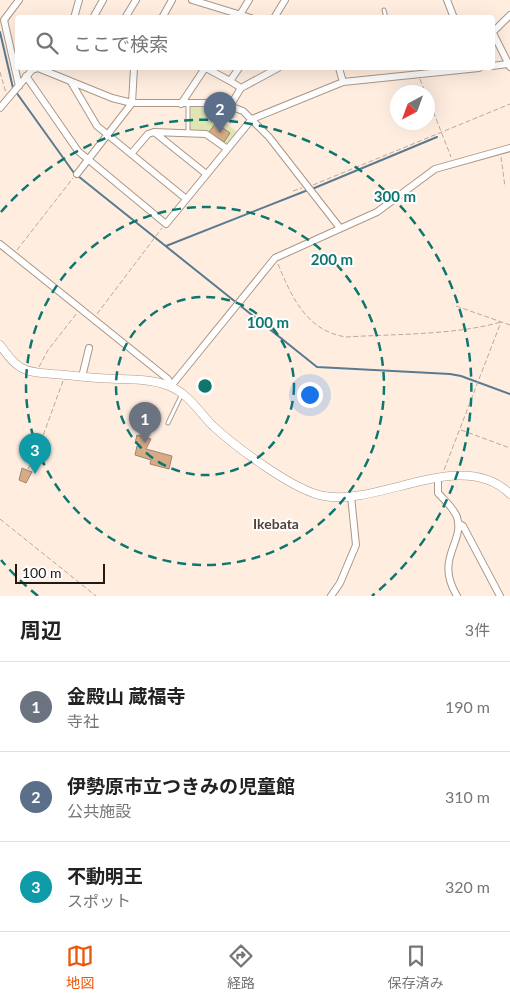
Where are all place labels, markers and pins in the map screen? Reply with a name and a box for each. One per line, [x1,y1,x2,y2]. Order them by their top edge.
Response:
pin: 2 [204,92,236,133]
centre of rings [196,377,214,395]
pin: 1 [129,402,161,443]
pin: 3 [19,433,51,474]

